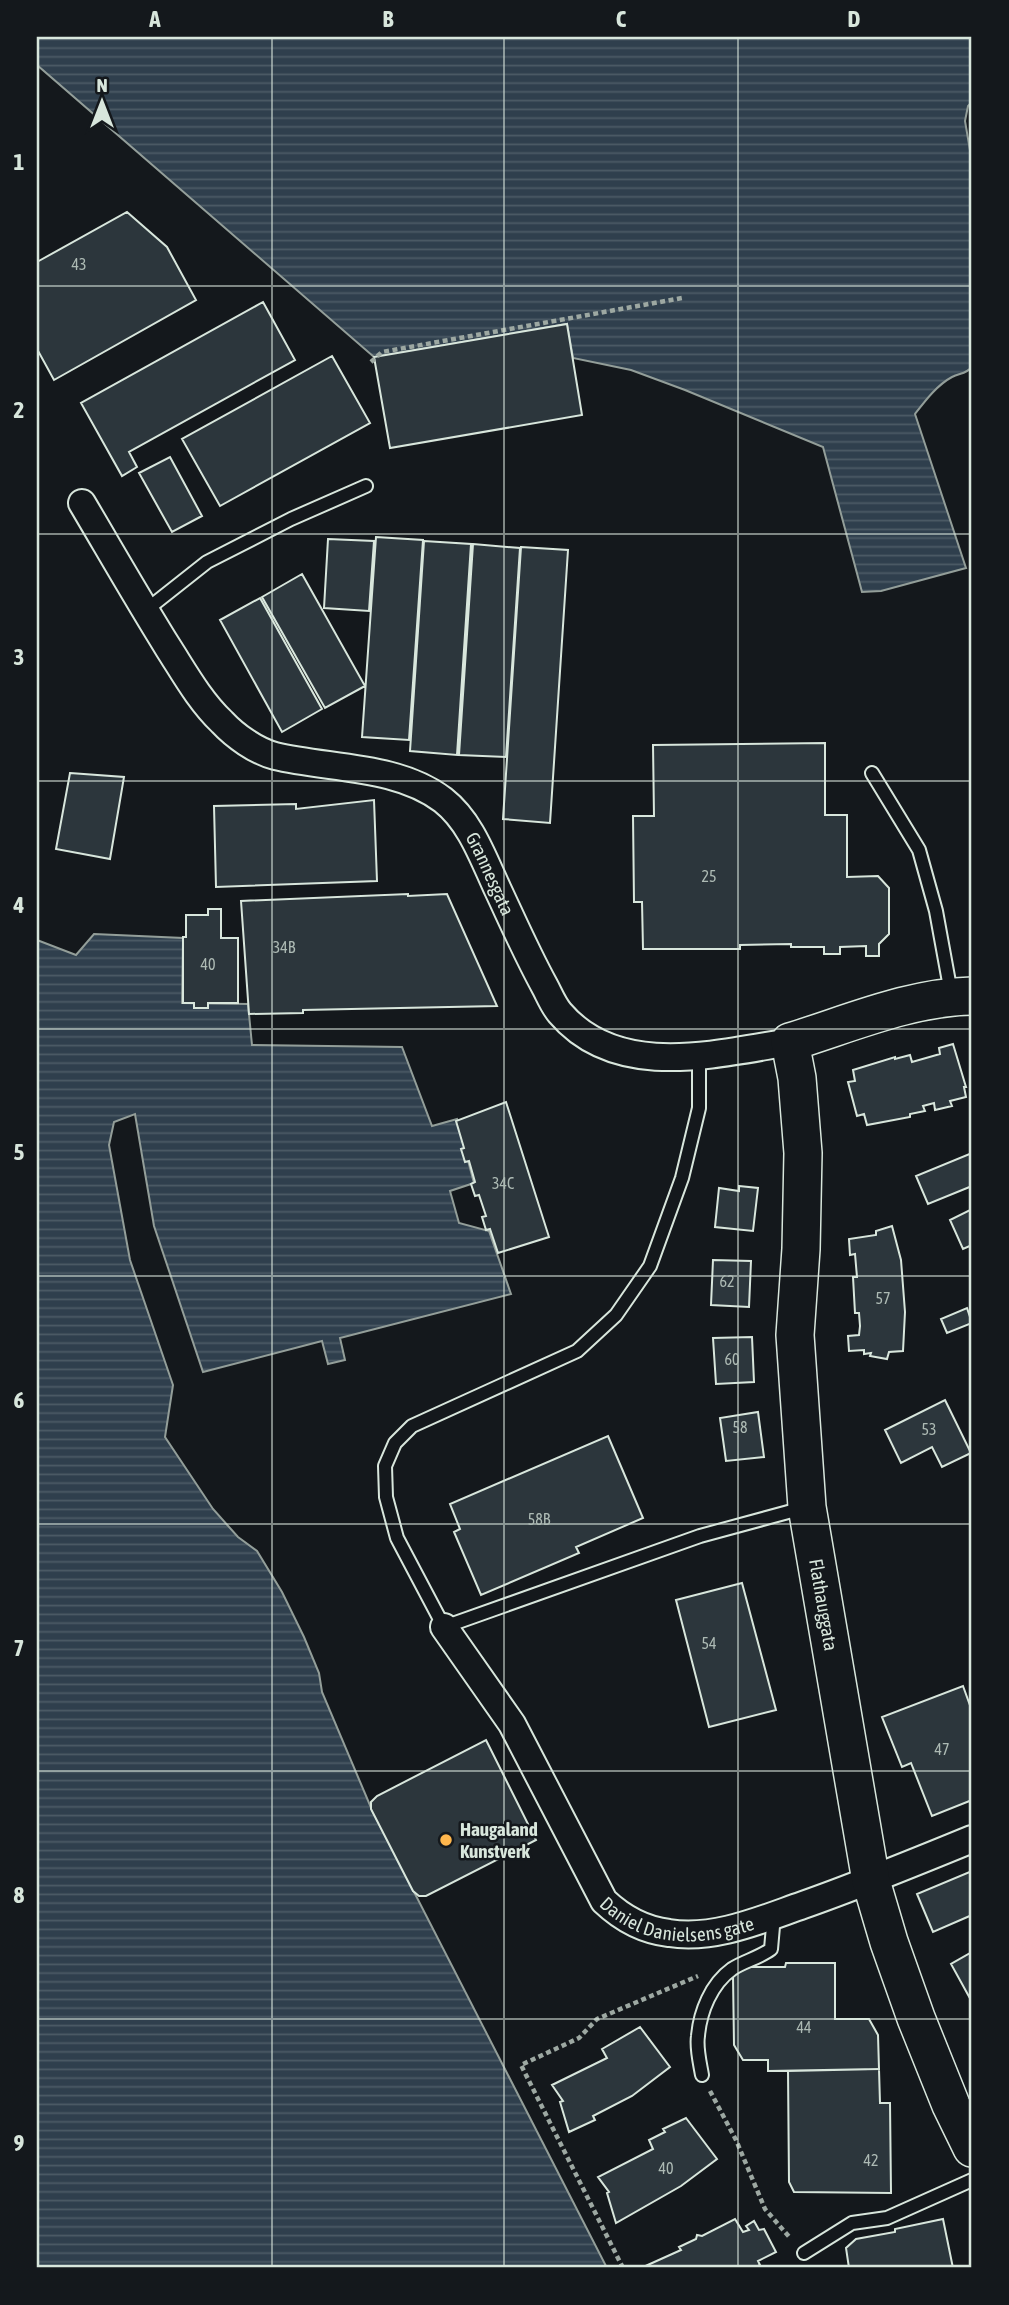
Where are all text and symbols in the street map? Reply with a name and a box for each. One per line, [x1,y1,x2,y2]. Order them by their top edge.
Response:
text: A [148,6,161,32]
text: B [383,6,394,32]
text: C [616,6,627,32]
text: D [848,6,861,32]
north arrow [66,66,136,136]
text: N [96,74,108,96]
text: 1 [14,149,25,175]
house number: 43 [71,255,87,273]
text: 2 [14,397,24,423]
text: 3 [14,644,24,670]
street label: Grannesgata [462,828,519,919]
house number: 25 [701,867,717,885]
text: 4 [13,892,25,918]
house number: 34B [273,938,296,956]
house number: 40 [200,955,216,973]
text: 5 [14,1139,25,1165]
house number: 34C [492,1174,514,1192]
house number: 62 [719,1272,735,1290]
house number: 57 [875,1289,891,1307]
house number: 60 [724,1350,740,1368]
text: 6 [14,1387,25,1413]
house number: 58 [732,1418,748,1436]
house number: 53 [921,1420,937,1438]
house number: 58B [528,1510,551,1528]
street label: Flathauggata [805,1557,842,1652]
house number: 54 [701,1634,717,1652]
text: 7 [14,1635,24,1661]
house number: 47 [934,1740,950,1758]
place label: Haugaland Kunstverk [460,1818,538,1862]
marker: Haugaland Kunstverk [438,1832,454,1848]
text: 8 [14,1882,25,1908]
street label: Daniel Danielsens gate [596,1892,756,1945]
house number: 44 [796,2018,812,2036]
text: 9 [14,2130,25,2156]
house number: 42 [863,2151,879,2169]
house number: 40 [658,2159,674,2177]

